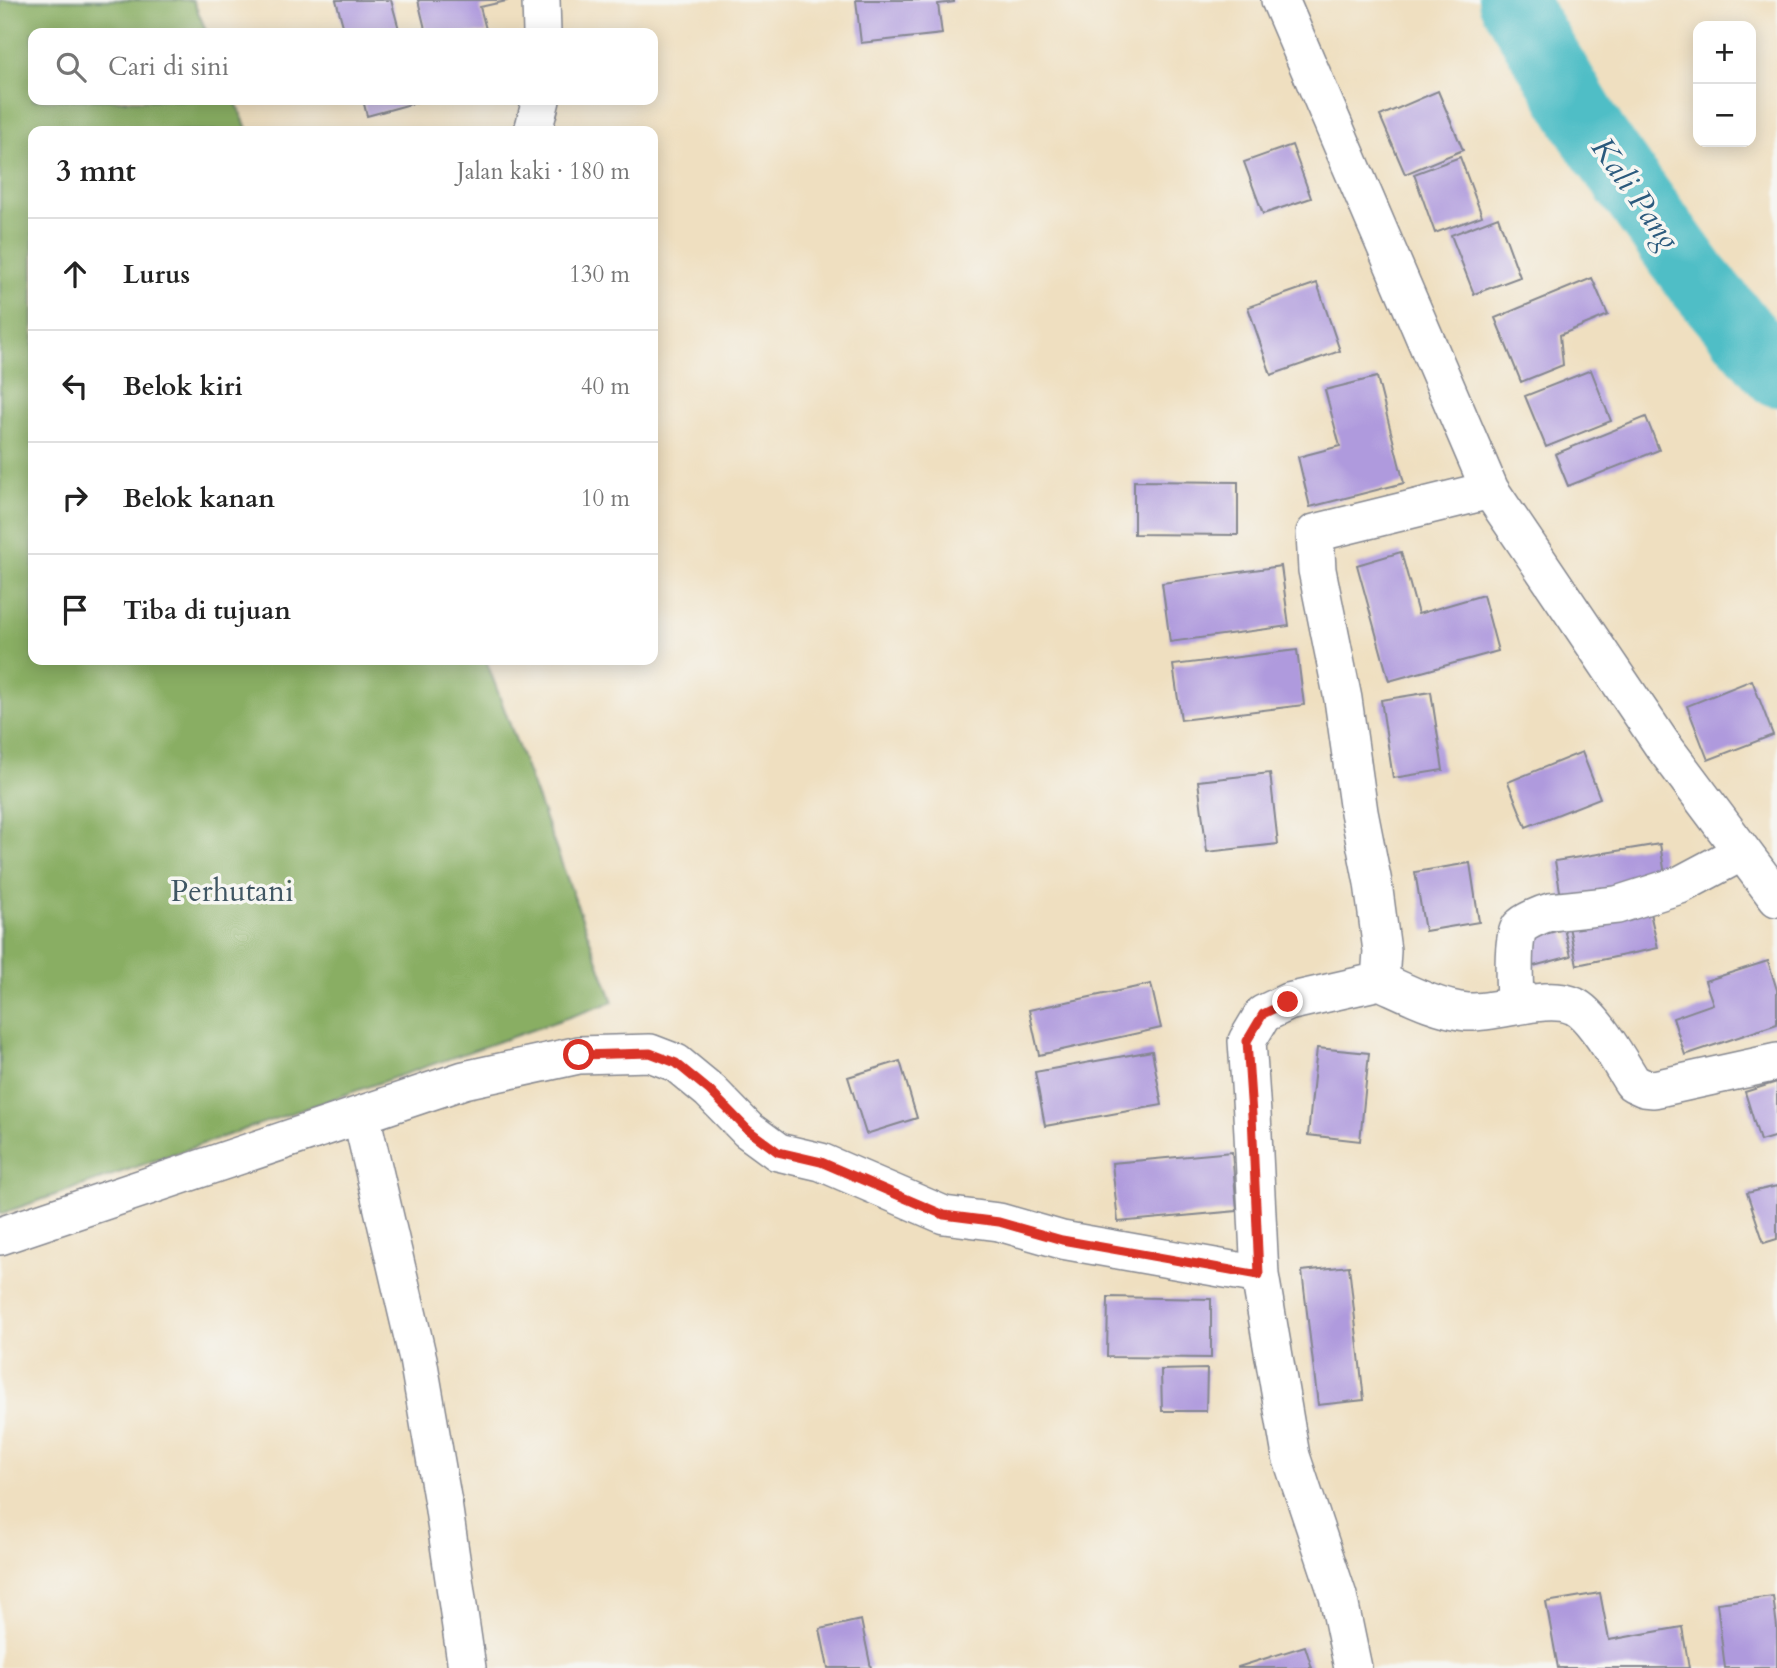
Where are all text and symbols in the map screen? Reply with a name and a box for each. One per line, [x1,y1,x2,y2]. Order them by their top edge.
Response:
map controls [1693,21,1756,147]
button: + [1693,21,1756,84]
search box [28,28,658,105]
icon: search [52,48,90,86]
text: Cari di sini [108,49,229,84]
button: − [1693,84,1756,147]
water label: Kali Pang [1580,128,1690,259]
text: 3 mnt [56,151,136,192]
text: Jalan kaki · 180 m [457,156,630,187]
icon: ahead [56,255,94,293]
text: Lurus [123,257,190,292]
text: 130 m [569,259,630,290]
icon: left [56,367,94,405]
text: Belok kiri [123,369,243,404]
text: 40 m [581,371,630,402]
icon: right [56,479,94,517]
text: Belok kanan [123,481,275,516]
text: 10 m [581,483,630,514]
icon: arrive [56,591,94,629]
text: Tiba di tujuan [123,593,291,628]
park label: Perhutani [170,871,294,912]
route end [1272,986,1303,1017]
route start [563,1039,594,1070]

